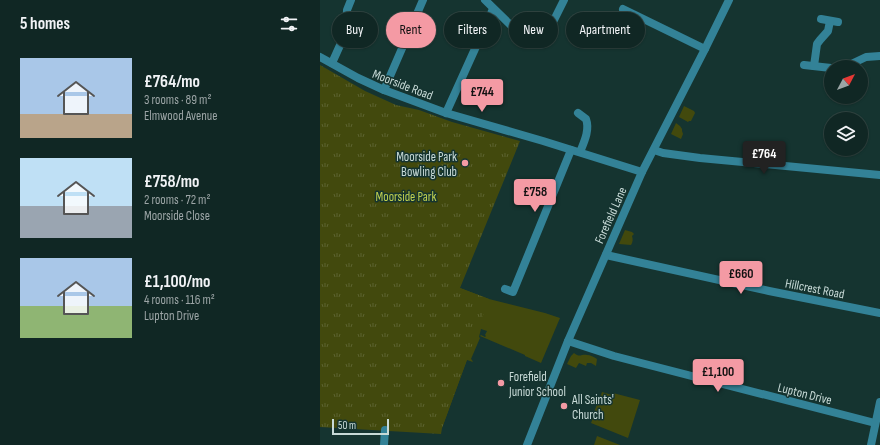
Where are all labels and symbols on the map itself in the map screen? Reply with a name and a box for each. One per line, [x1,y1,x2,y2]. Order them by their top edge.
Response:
north arrow [824,60,868,104]
street label: Moorside Road [370,66,435,104]
pin: £744 [458,79,506,113]
pin: £764 [740,141,788,175]
place label: Moorside Park Bowling Club [396,149,457,180]
marker: Moorside Park Bowling Club [460,158,470,168]
pin: £758 [511,179,559,213]
street label: Forefield Lane [591,185,630,246]
park label: Moorside Park [376,189,436,205]
pin: £660 [717,261,765,295]
street label: Hillcrest Road [784,275,846,303]
pin: £1,100 [685,359,751,393]
place label: Forefield Junior School [508,369,566,400]
marker: Forefield Junior School [496,378,506,388]
street label: Lupton Drive [776,380,833,408]
place label: All Saints' Church [571,392,614,423]
marker: All Saints' Church [559,401,569,411]
scale bar [332,417,389,436]

